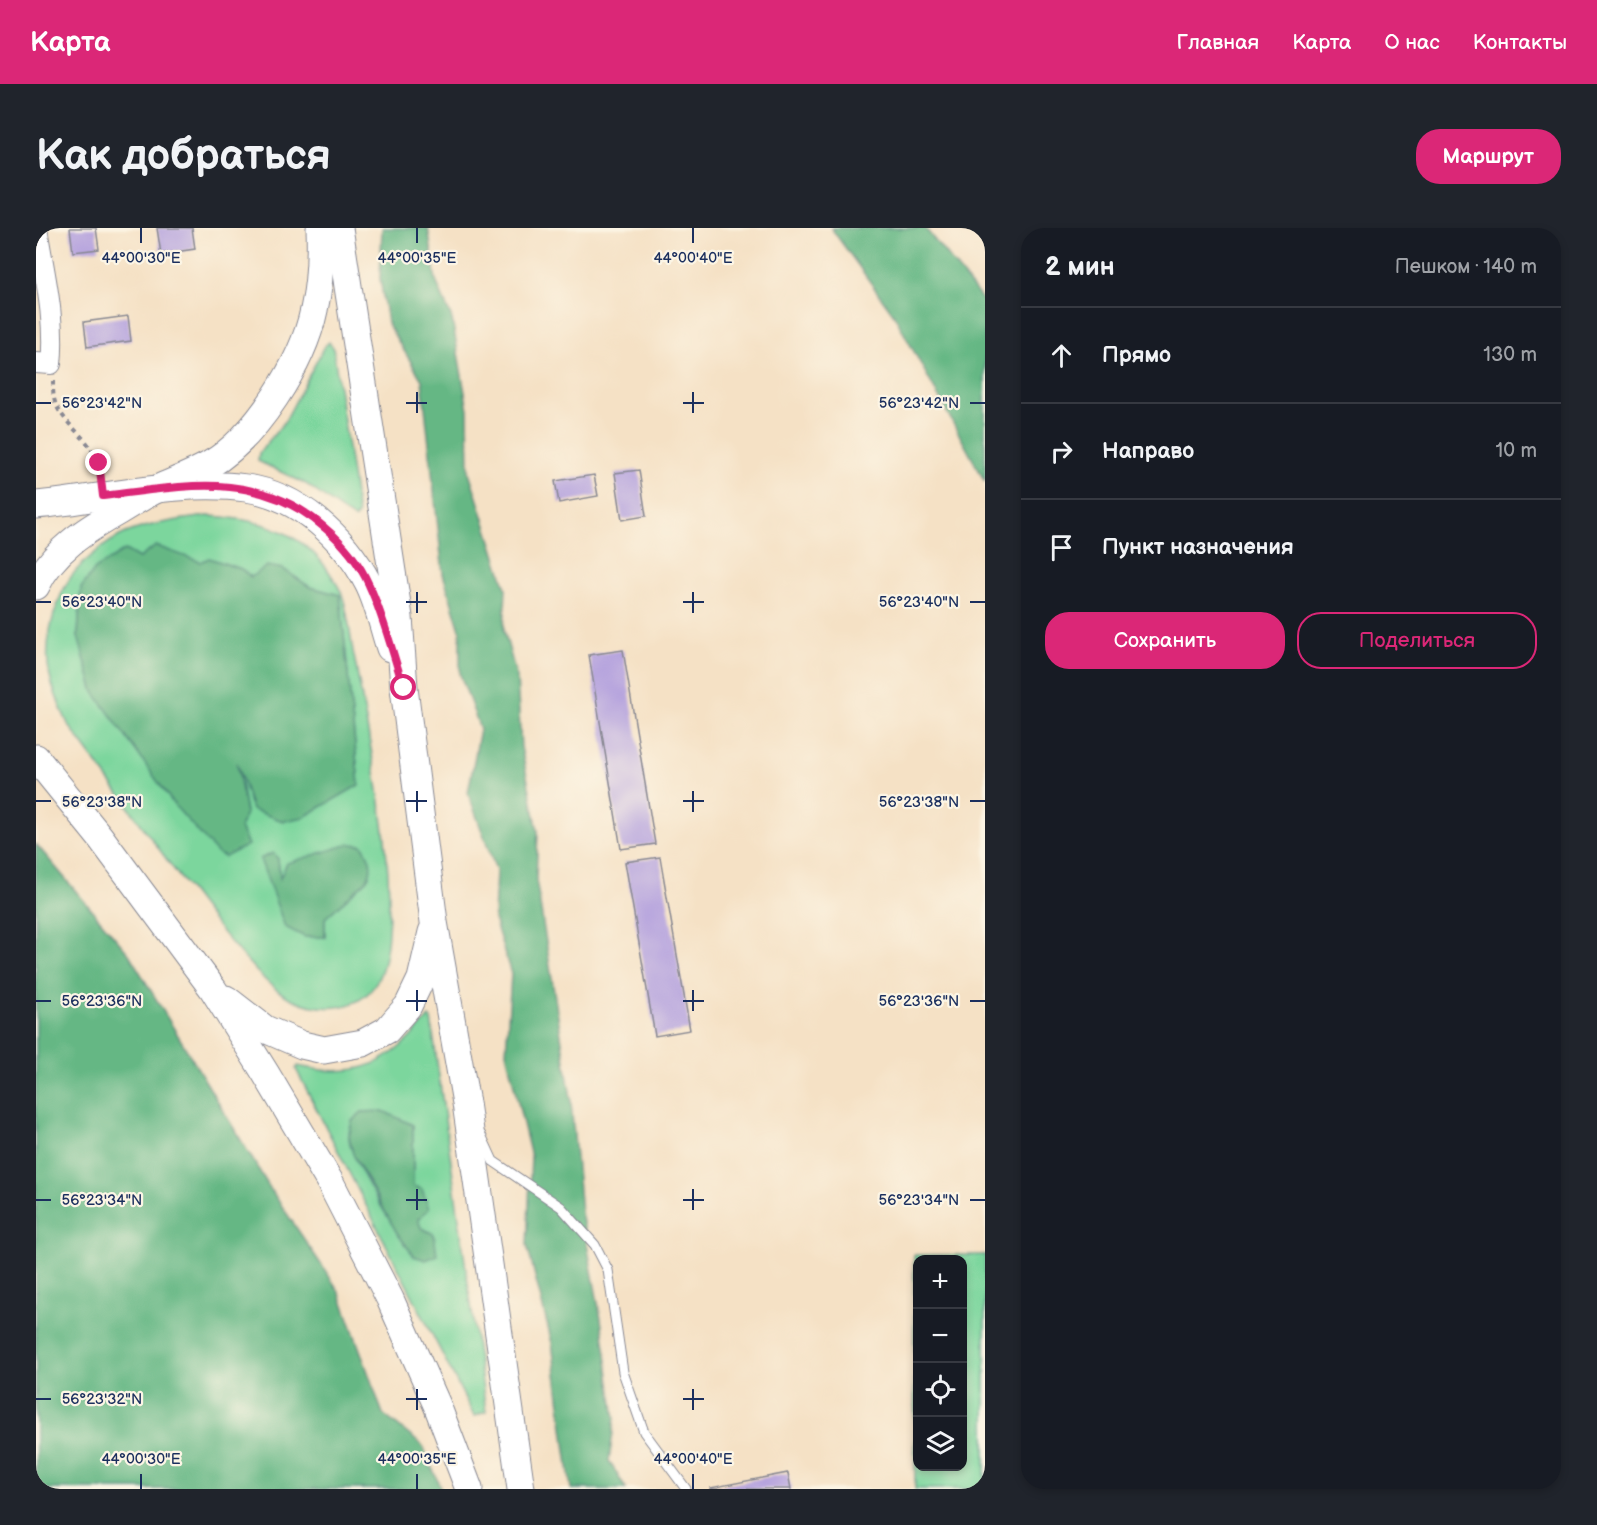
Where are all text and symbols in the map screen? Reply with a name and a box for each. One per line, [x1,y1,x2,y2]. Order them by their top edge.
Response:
text: Карта [30,26,110,59]
text: Главная [1176,30,1259,55]
text: Карта [1292,30,1351,55]
text: О нас [1384,30,1440,55]
text: Контакты [1473,30,1567,55]
button: Маршрут [1416,129,1561,184]
text: Как добраться [36,131,331,182]
text: 44°00'30"E [101,249,181,268]
text: 44°00'35"E [378,249,457,268]
text: 44°00'40"E [653,249,733,268]
text: 2 мин [1045,252,1115,283]
text: Пешком · 140 m [1395,255,1537,279]
icon: ahead [1045,339,1078,372]
text: Прямо [1102,342,1171,369]
text: 130 m [1483,343,1537,367]
text: 56°23'42"N [62,394,142,413]
text: 56°23'42"N [879,394,959,413]
icon: right [1045,435,1078,468]
text: Направо [1102,438,1194,465]
text: 10 m [1496,439,1537,463]
route end [85,449,111,475]
icon: arrive [1045,531,1078,564]
text: Пункт назначения [1102,534,1294,561]
text: 56°23'40"N [62,593,142,612]
text: 56°23'40"N [879,593,959,612]
button: Сохранить [1045,612,1285,669]
button: Поделиться [1297,612,1537,669]
route start [390,674,416,700]
text: 56°23'38"N [62,793,142,812]
text: 56°23'38"N [879,793,959,812]
text: 56°23'36"N [62,992,142,1011]
text: 56°23'36"N [879,992,959,1011]
text: 56°23'34"N [62,1191,142,1210]
text: 56°23'34"N [879,1191,959,1210]
map controls [913,1255,967,1471]
button: + [913,1255,967,1309]
button: − [913,1309,967,1363]
button: locate [913,1363,967,1417]
text: 56°23'32"N [62,1390,142,1409]
button: layers [913,1417,967,1471]
text: 44°00'30"E [101,1450,181,1469]
text: 44°00'35"E [378,1450,457,1469]
text: 44°00'40"E [653,1450,733,1469]

